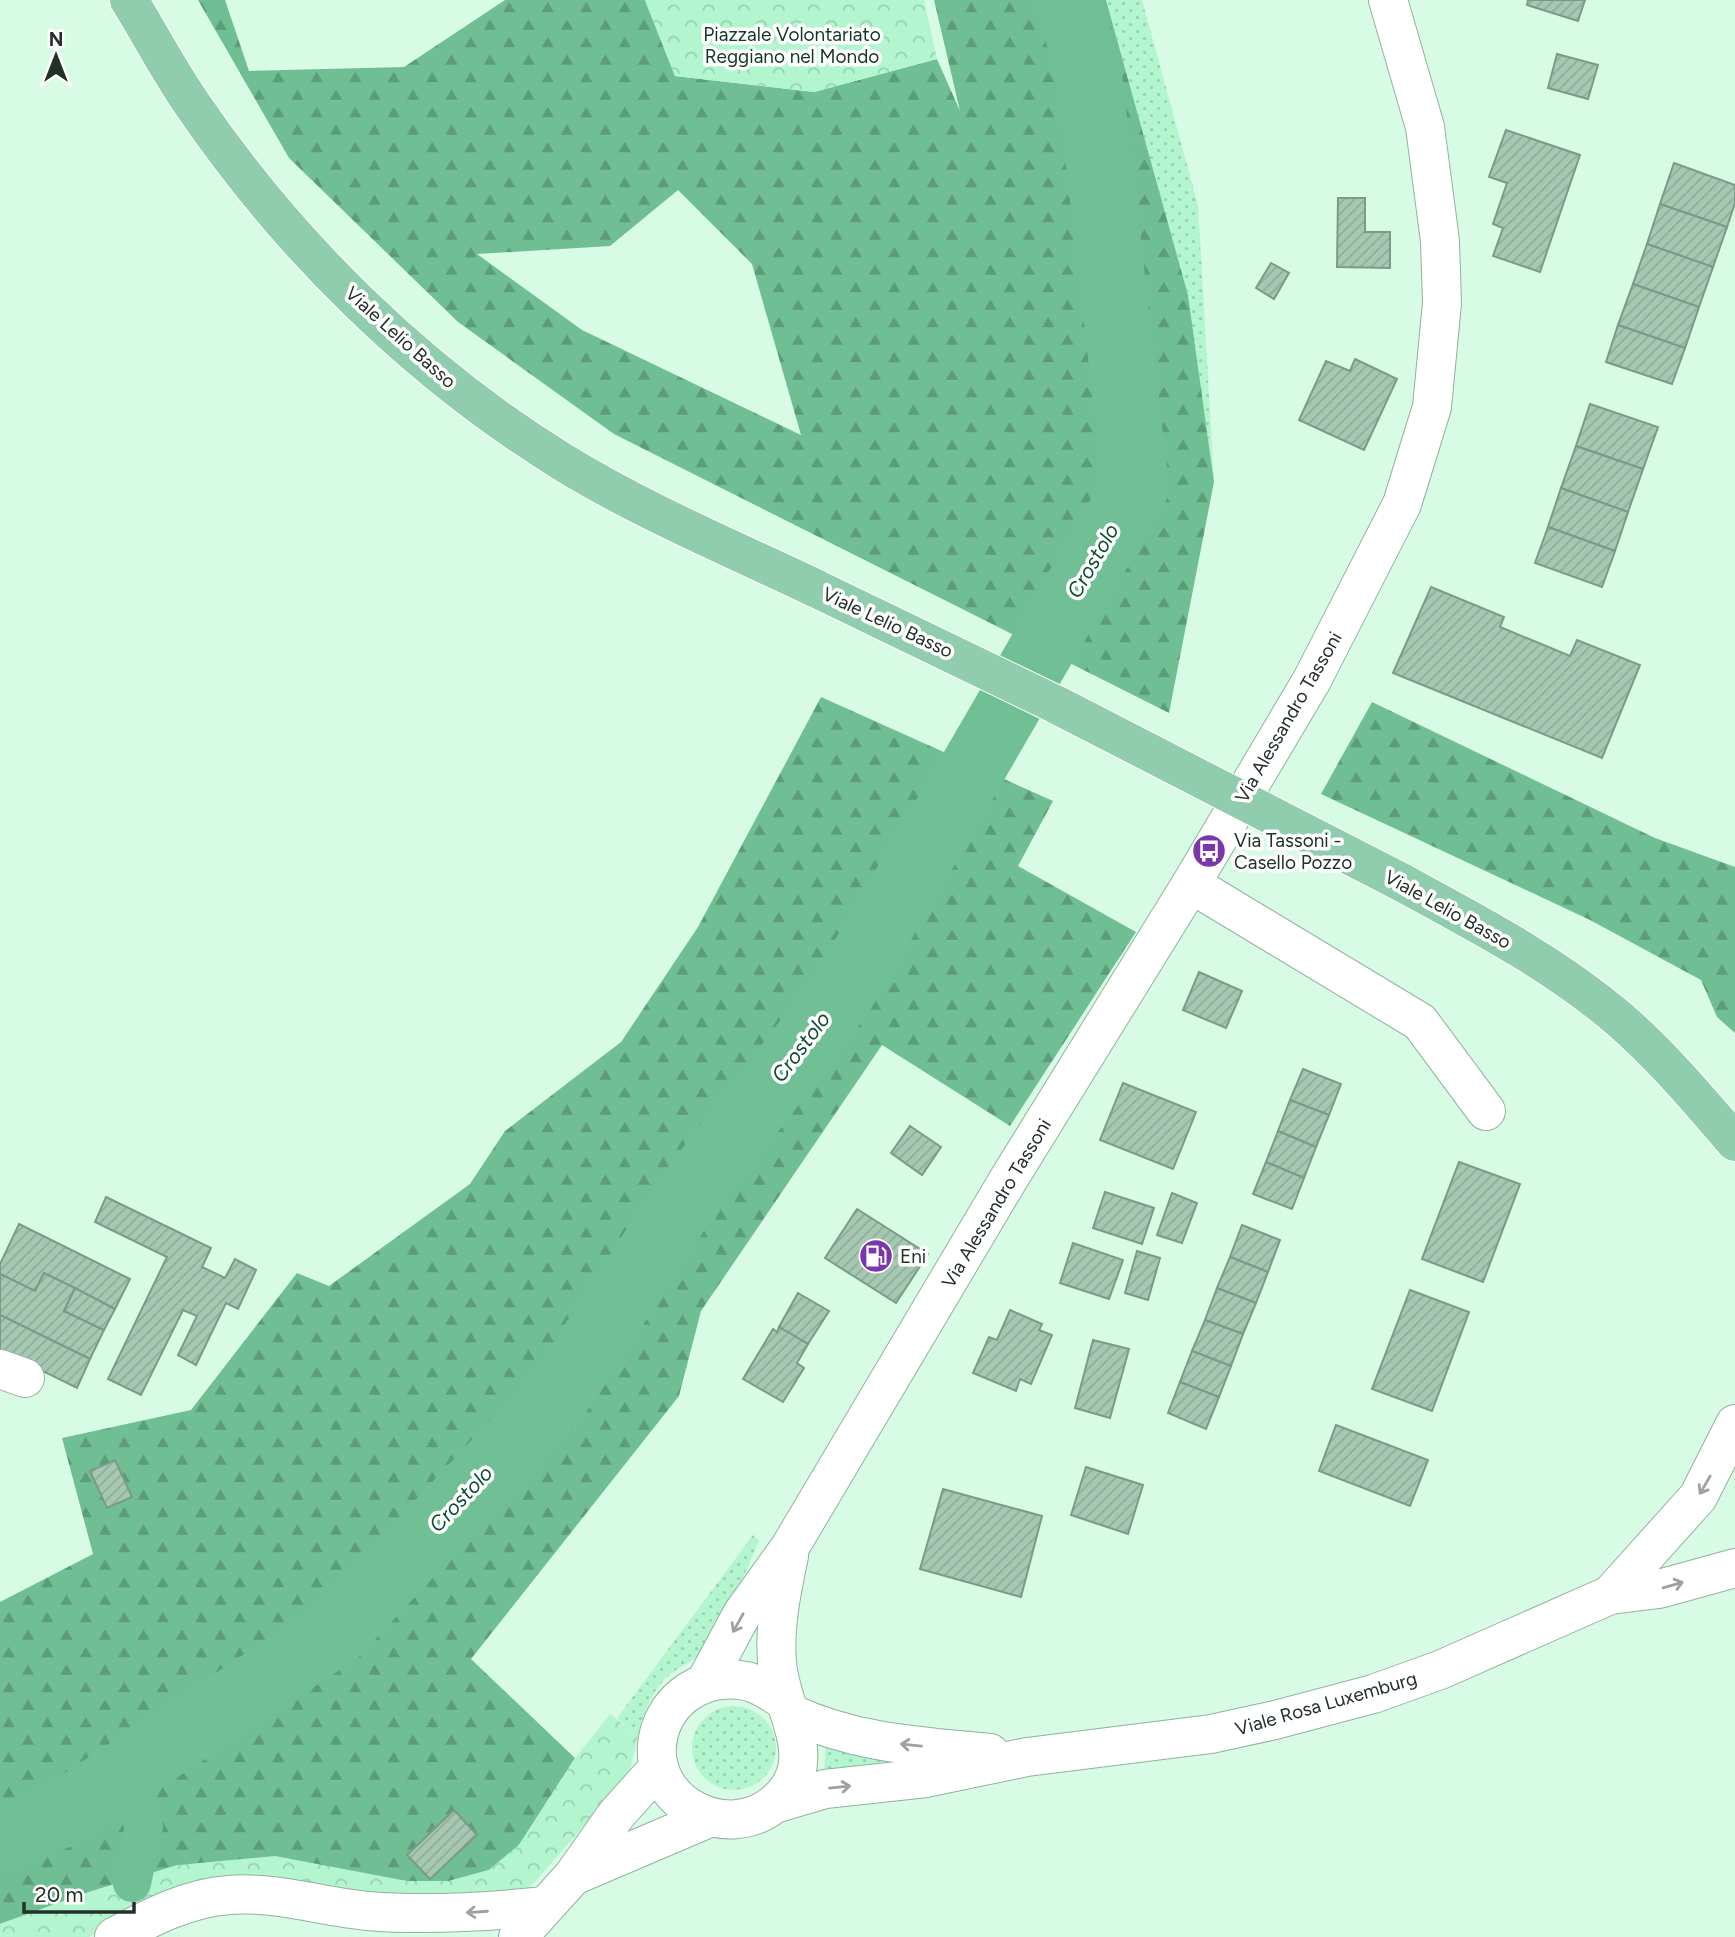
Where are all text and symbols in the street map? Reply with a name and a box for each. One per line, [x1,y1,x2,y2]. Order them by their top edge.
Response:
north arrow [21,21,91,91]
park label: Piazzale Volontariato Reggiano nel Mondo [703,23,881,68]
text: N [49,28,63,51]
street label: Viale Lelio Basso [341,282,461,393]
water label: Crostolo [1061,519,1124,602]
street label: Viale Lelio Basso [819,582,957,663]
street label: Via Alessandro Tassoni [1230,628,1347,807]
place label: Via Tassoni - Casello Pozzo [1234,829,1352,874]
bus stop icon: Via Tassoni - Casello Pozzo [1190,832,1228,870]
street label: Viale Lelio Basso [1380,865,1515,954]
water label: Crostolo [766,1007,835,1087]
street label: Via Alessandro Tassoni [937,1114,1056,1292]
fuel station icon: Eni [857,1237,895,1275]
place label: Eni [900,1245,926,1268]
water label: Crostolo [424,1460,498,1537]
one-way arrow [1698,1475,1712,1495]
one-way arrow [1662,1577,1684,1590]
one-way arrow [730,1612,744,1633]
street label: Viale Rosa Luxemburg [1233,1667,1420,1740]
one-way arrow [900,1738,922,1751]
one-way arrow [828,1780,851,1793]
scale bar [24,1870,135,1914]
text: 20 m [35,1882,83,1907]
one-way arrow [466,1906,489,1919]

